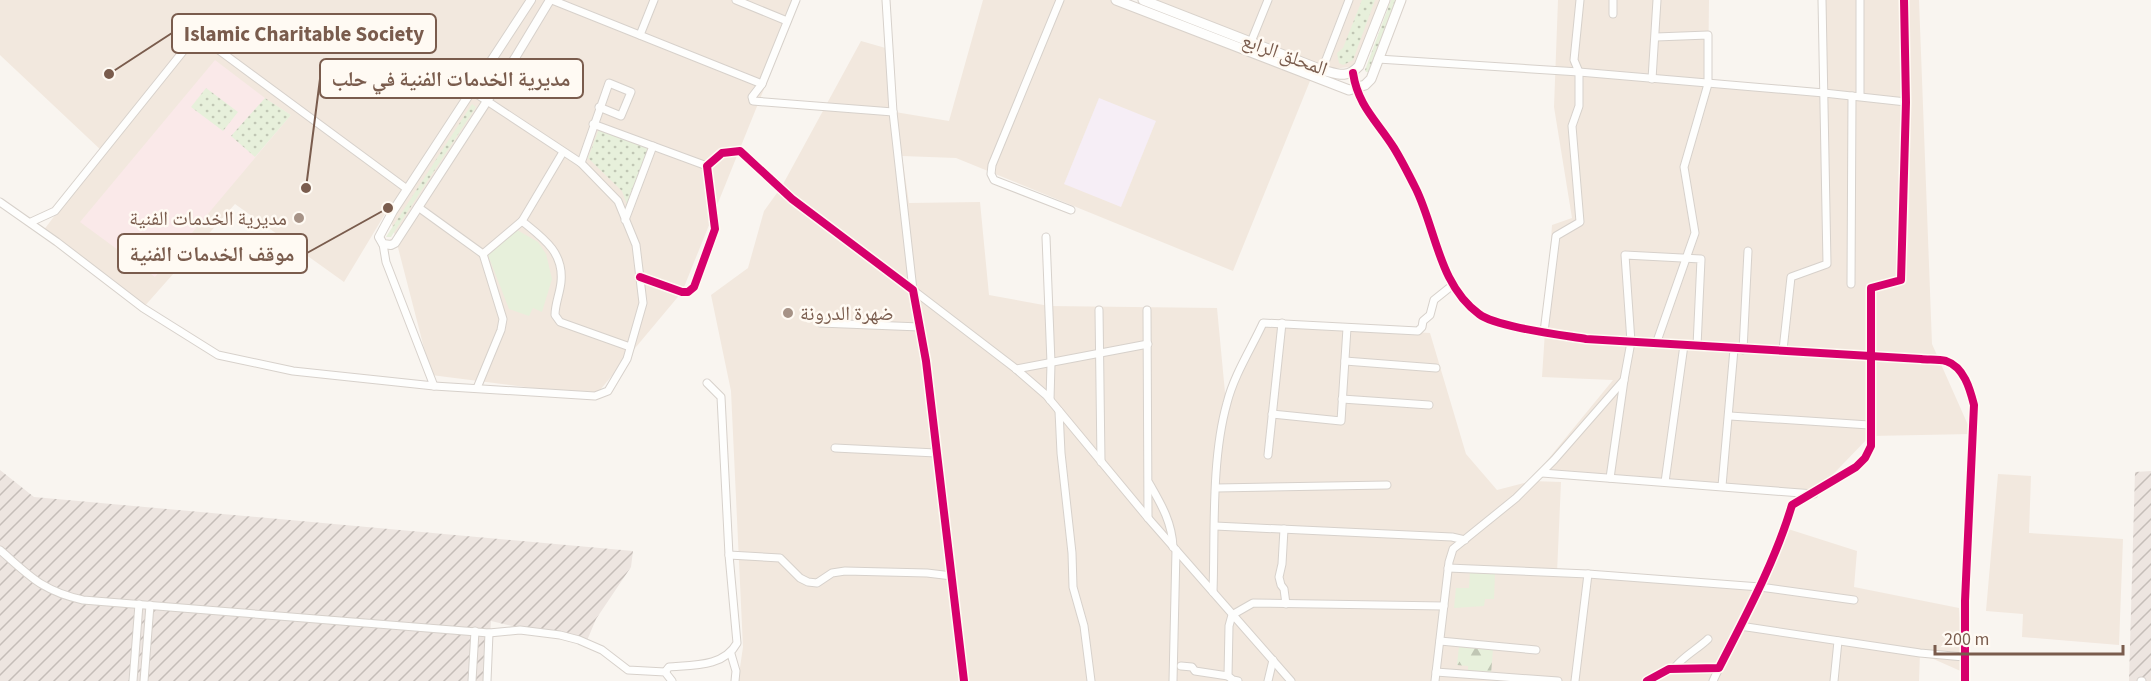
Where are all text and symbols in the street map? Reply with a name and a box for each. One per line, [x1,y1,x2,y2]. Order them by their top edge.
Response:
callout: Islamic Charitable Society [172,14,436,53]
text: Islamic Charitable Society [184,19,424,49]
street label: المحلق الرابع [1238,27,1331,83]
callout: مديرية الخدمات الفنية في حلب [320,59,583,98]
text: مديرية الخدمات الفنية في حلب [332,64,570,95]
place label: مديرية الخدمات الفنية [129,205,287,233]
marker: مديرية الخدمات الفنية [292,211,306,225]
callout: موقف الخدمات الفنية [118,234,307,273]
text: موقف الخدمات الفنية [129,239,295,269]
place label: ضهرة الدرونة [800,300,894,328]
marker: ضهرة الدرونة [781,306,795,320]
scale bar [1935,618,2122,656]
text: 200 m [1944,627,1989,652]

